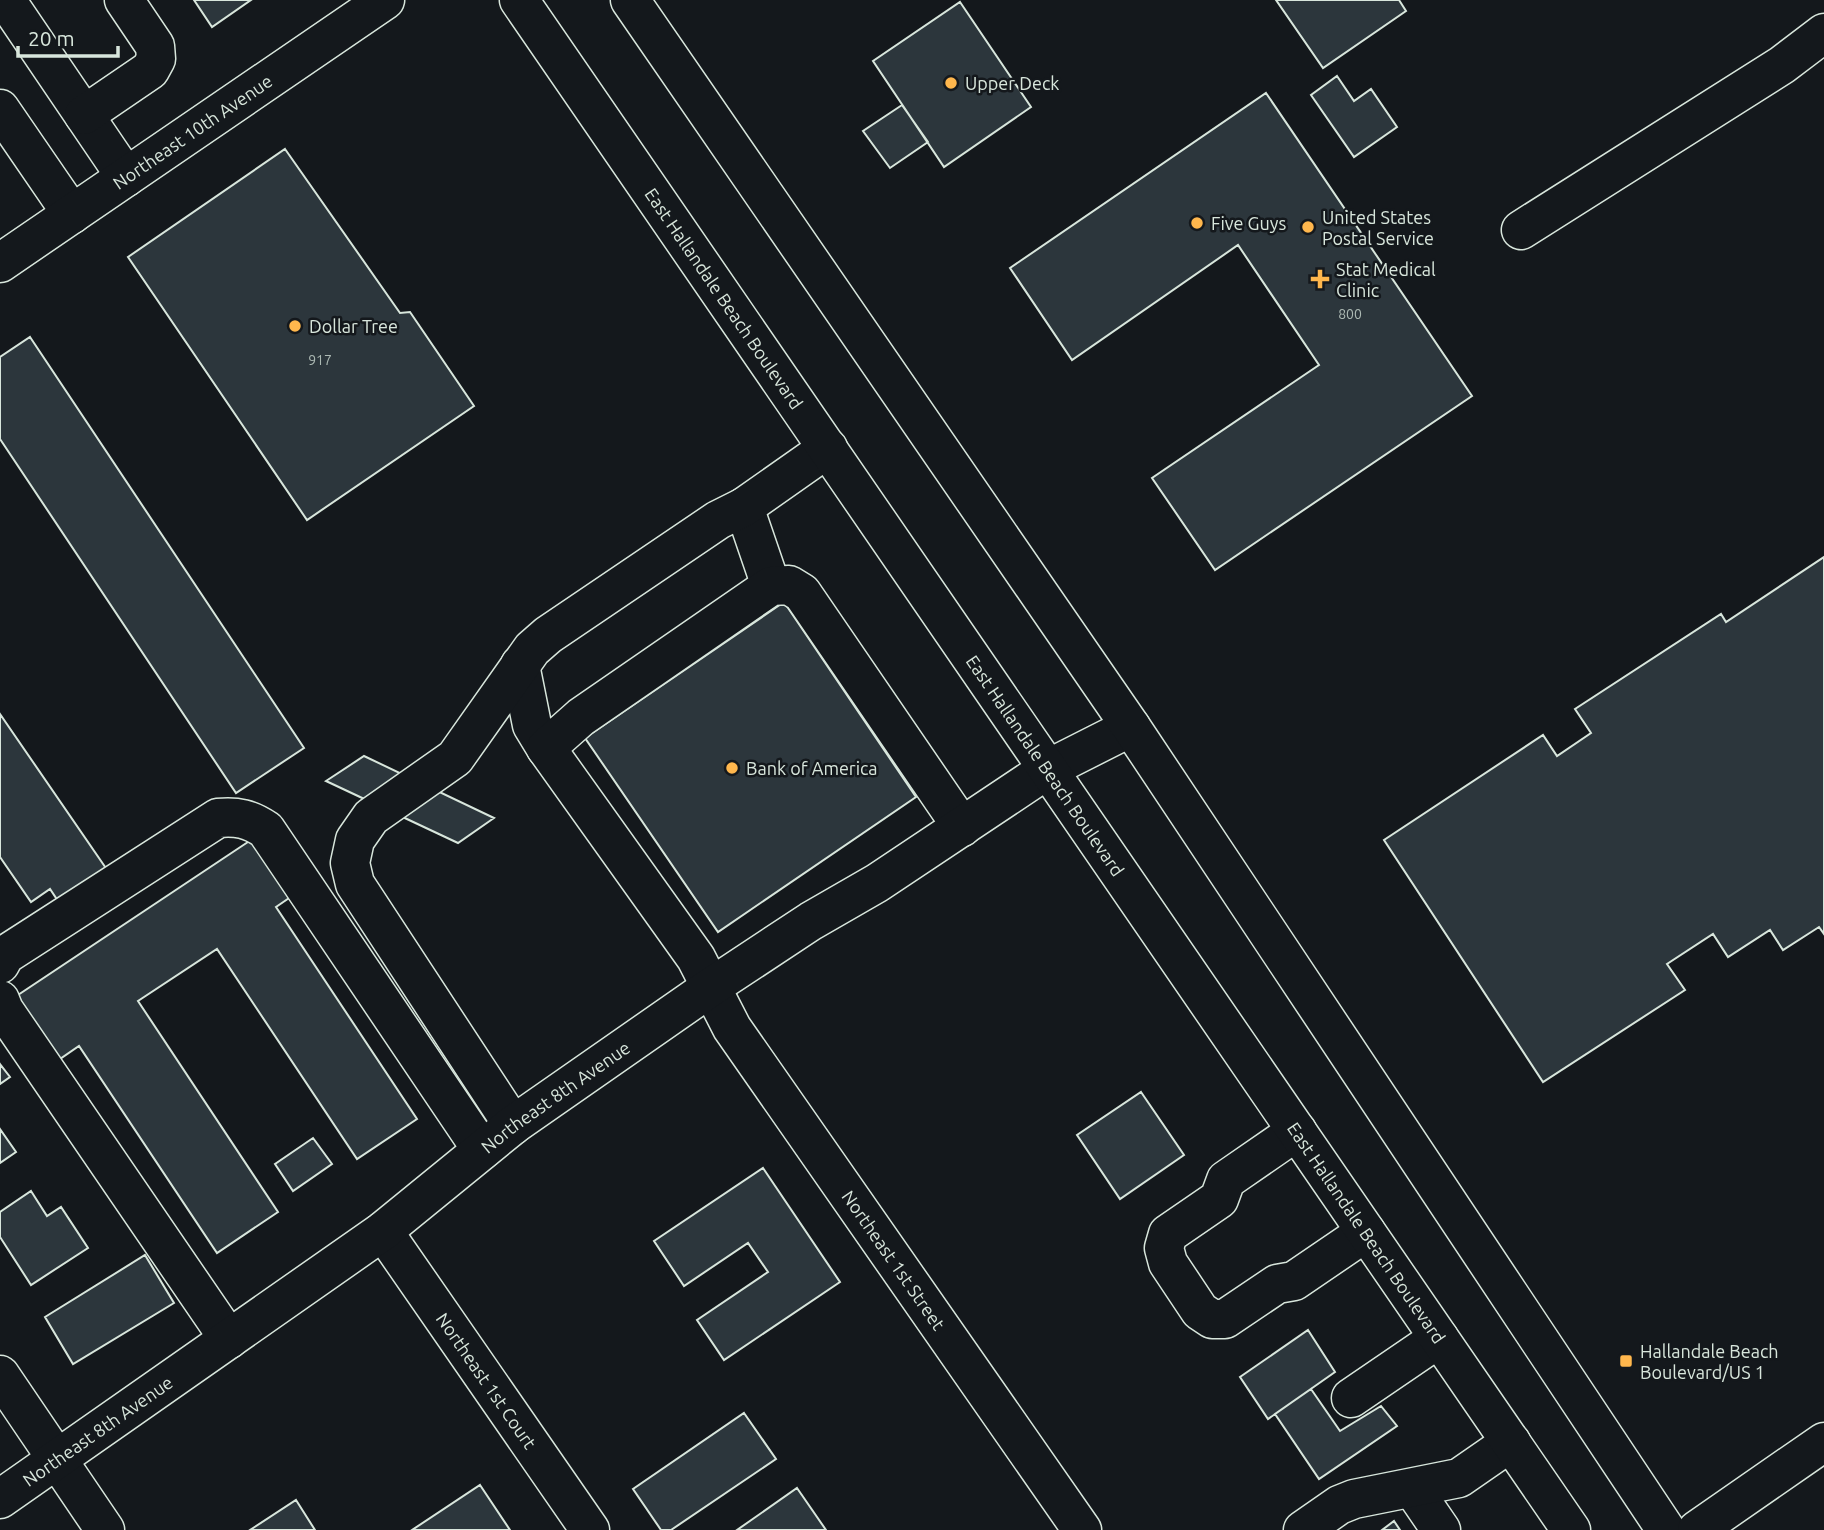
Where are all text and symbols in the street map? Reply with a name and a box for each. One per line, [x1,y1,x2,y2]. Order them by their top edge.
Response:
scale bar [18,14,117,58]
text: 20 m [28,26,75,50]
street label: Northeast 10th Avenue [109,70,276,193]
place label: Upper Deck [965,73,1059,93]
marker: Upper Deck [943,75,959,91]
street label: East Hallandale Beach Boulevard [641,184,807,413]
place label: United States Postal Service [1322,207,1434,248]
place label: Five Guys [1211,213,1286,233]
marker: Five Guys [1189,215,1205,231]
marker: United States Postal Service [1300,219,1316,235]
place label: Stat Medical Clinic [1336,259,1436,300]
marker: Stat Medical Clinic [1310,269,1330,289]
house number: 800 [1338,306,1362,322]
place label: Dollar Tree [309,316,398,336]
marker: Dollar Tree [287,318,303,334]
house number: 917 [308,352,332,368]
street label: East Hallandale Beach Boulevard [962,651,1128,880]
place label: Bank of America [746,758,878,778]
marker: Bank of America [724,760,740,776]
street label: Northeast 8th Avenue [477,1037,633,1157]
street label: East Hallandale Beach Boulevard [1284,1118,1449,1347]
street label: Northeast 1st Street [838,1187,949,1334]
street label: Northeast 1st Court [433,1309,541,1452]
place label: Hallandale Beach Boulevard/US 1 [1640,1341,1779,1382]
marker: Hallandale Beach Boulevard/US 1 [1618,1353,1634,1369]
street label: Northeast 8th Avenue [19,1372,176,1490]

